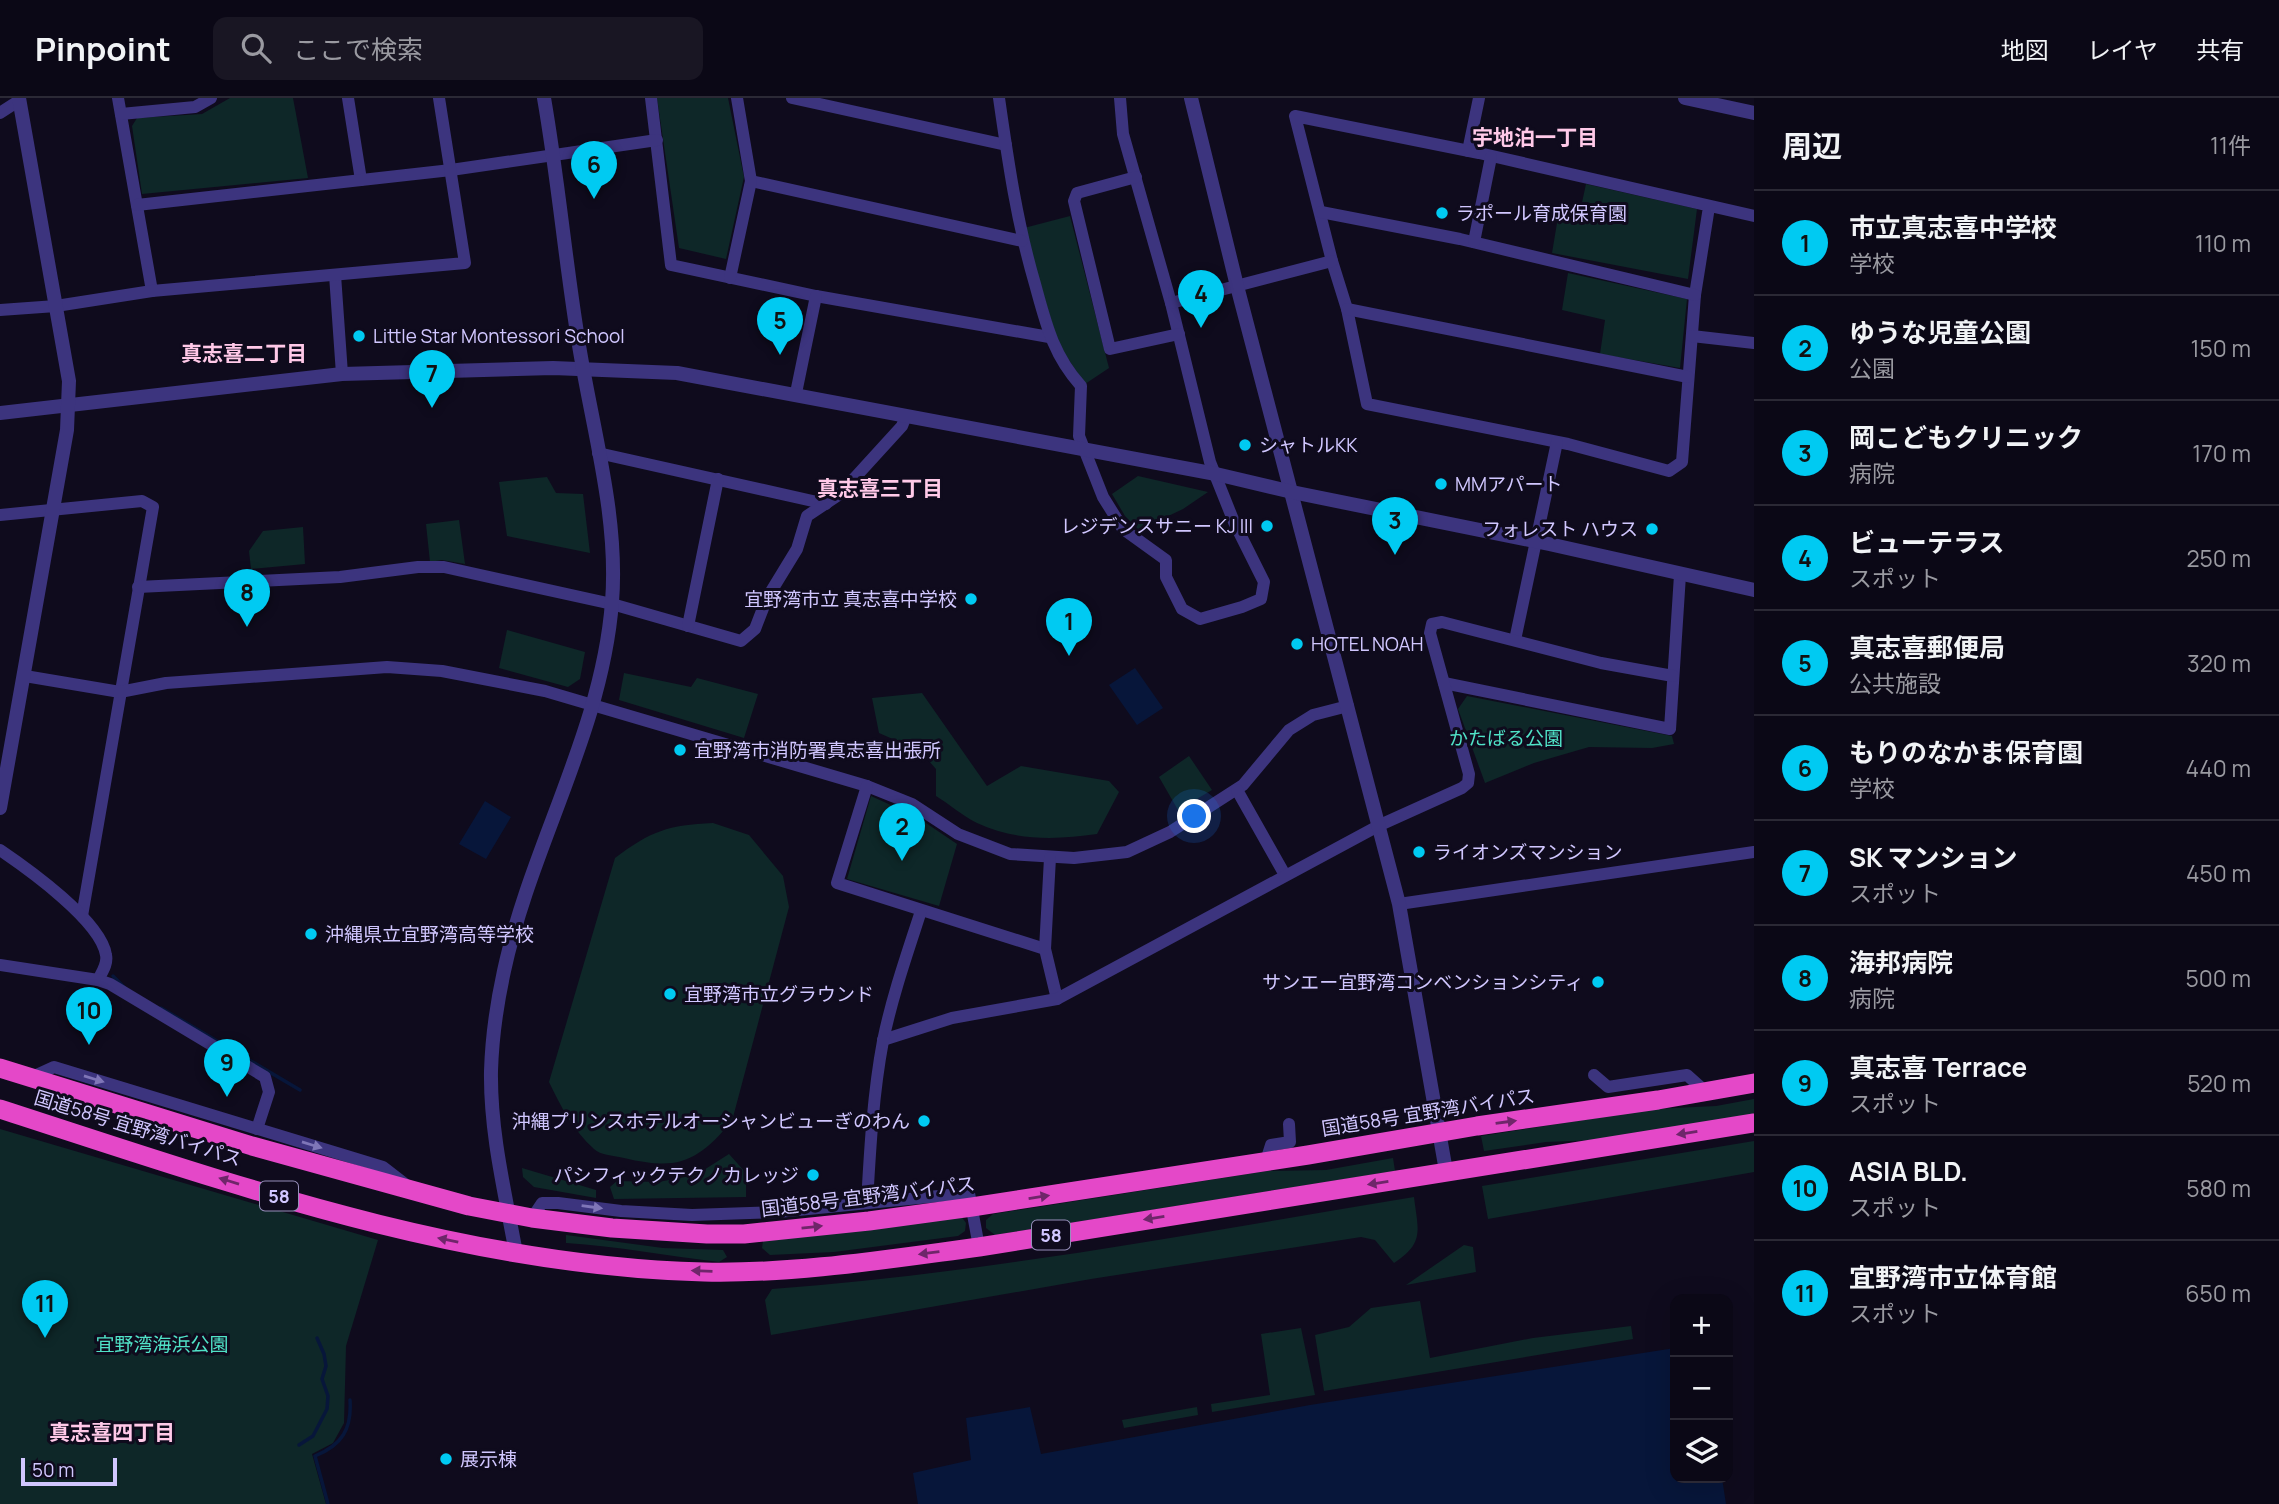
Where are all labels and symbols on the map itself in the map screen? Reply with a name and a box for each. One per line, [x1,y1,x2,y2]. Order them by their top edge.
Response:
district label: 宇地泊一丁目 [1472,123,1598,151]
pin: 6 [571,141,617,199]
place label: ラポール育成保育園 [1456,200,1627,226]
marker: ラポール育成保育園 [1434,205,1450,221]
pin: 4 [1178,270,1224,328]
pin: 5 [757,297,803,355]
place label: Little Star Montessori School [373,323,625,349]
marker: Little Star Montessori School [351,328,367,344]
district label: 真志喜二丁目 [181,339,307,367]
pin: 7 [409,350,455,408]
place label: シャトルKK [1259,432,1358,458]
marker: シャトルKK [1237,437,1253,453]
place label: MMアパート [1455,471,1563,497]
district label: 真志喜三丁目 [817,474,943,502]
marker: MMアパート [1433,476,1449,492]
pin: 3 [1372,497,1418,555]
place label: レジデンスサニー KJ III [1060,513,1253,539]
place label: フォレスト ハウス [1482,516,1638,542]
marker: レジデンスサニー KJ III [1259,518,1275,534]
marker: フォレスト ハウス [1644,521,1660,537]
pin: 8 [224,569,270,627]
place label: 宜野湾市立 真志喜中学校 [744,586,957,612]
marker: 宜野湾市立 真志喜中学校 [963,591,979,607]
pin: 1 [1046,598,1092,656]
place label: HOTEL NOAH [1311,631,1424,657]
marker: HOTEL NOAH [1289,636,1305,652]
park label: かたばる公園 [1449,725,1563,751]
place label: 宜野湾市消防署真志喜出張所 [694,737,941,763]
marker: 宜野湾市消防署真志喜出張所 [672,742,688,758]
your location [1177,799,1211,833]
pin: 2 [879,803,925,861]
place label: ライオンズマンション [1433,839,1623,865]
marker: ライオンズマンション [1411,844,1427,860]
place label: 沖縄県立宜野湾高等学校 [325,921,534,947]
marker: 沖縄県立宜野湾高等学校 [303,926,319,942]
place label: サンエー宜野湾コンベンションシティ [1262,969,1584,995]
marker: サンエー宜野湾コンベンションシティ [1590,974,1606,990]
place label: 宜野湾市立グラウンド [684,981,874,1007]
marker: 宜野湾市立グラウンド [662,986,678,1002]
pin: 10 [66,987,112,1045]
pin: 9 [204,1039,250,1097]
one-way arrow [84,1075,105,1085]
street label: 国道58号 宜野湾バイパス [1320,1082,1536,1142]
street label: 国道58号 宜野湾バイパス [31,1084,245,1172]
place label: 沖縄プリンスホテルオーシャンビューぎのわん [512,1108,910,1134]
marker: 沖縄プリンスホテルオーシャンビューぎのわん [916,1113,932,1129]
one-way arrow [1495,1116,1517,1127]
one-way arrow [1675,1128,1697,1139]
one-way arrow [301,1141,322,1151]
place label: パシフィックテクノカレッジ [554,1162,799,1188]
marker: パシフィックテクノカレッジ [805,1167,821,1183]
street label: 国道58号 宜野湾バイパス [759,1170,977,1222]
one-way arrow [218,1175,239,1185]
one-way arrow [1367,1178,1389,1189]
road number: 58 [260,1182,298,1210]
one-way arrow [1028,1191,1050,1202]
one-way arrow [581,1202,603,1213]
one-way arrow [1143,1213,1165,1224]
road number: 58 [1032,1220,1070,1250]
one-way arrow [801,1221,823,1232]
one-way arrow [437,1235,459,1246]
one-way arrow [918,1248,940,1259]
one-way arrow [691,1266,713,1277]
pin: 11 [22,1280,68,1338]
park label: 宜野湾海浜公園 [95,1331,229,1357]
district label: 真志喜四丁目 [49,1418,175,1446]
place label: 展示棟 [460,1446,517,1472]
marker: 展示棟 [438,1451,454,1467]
scale bar [21,1455,117,1487]

